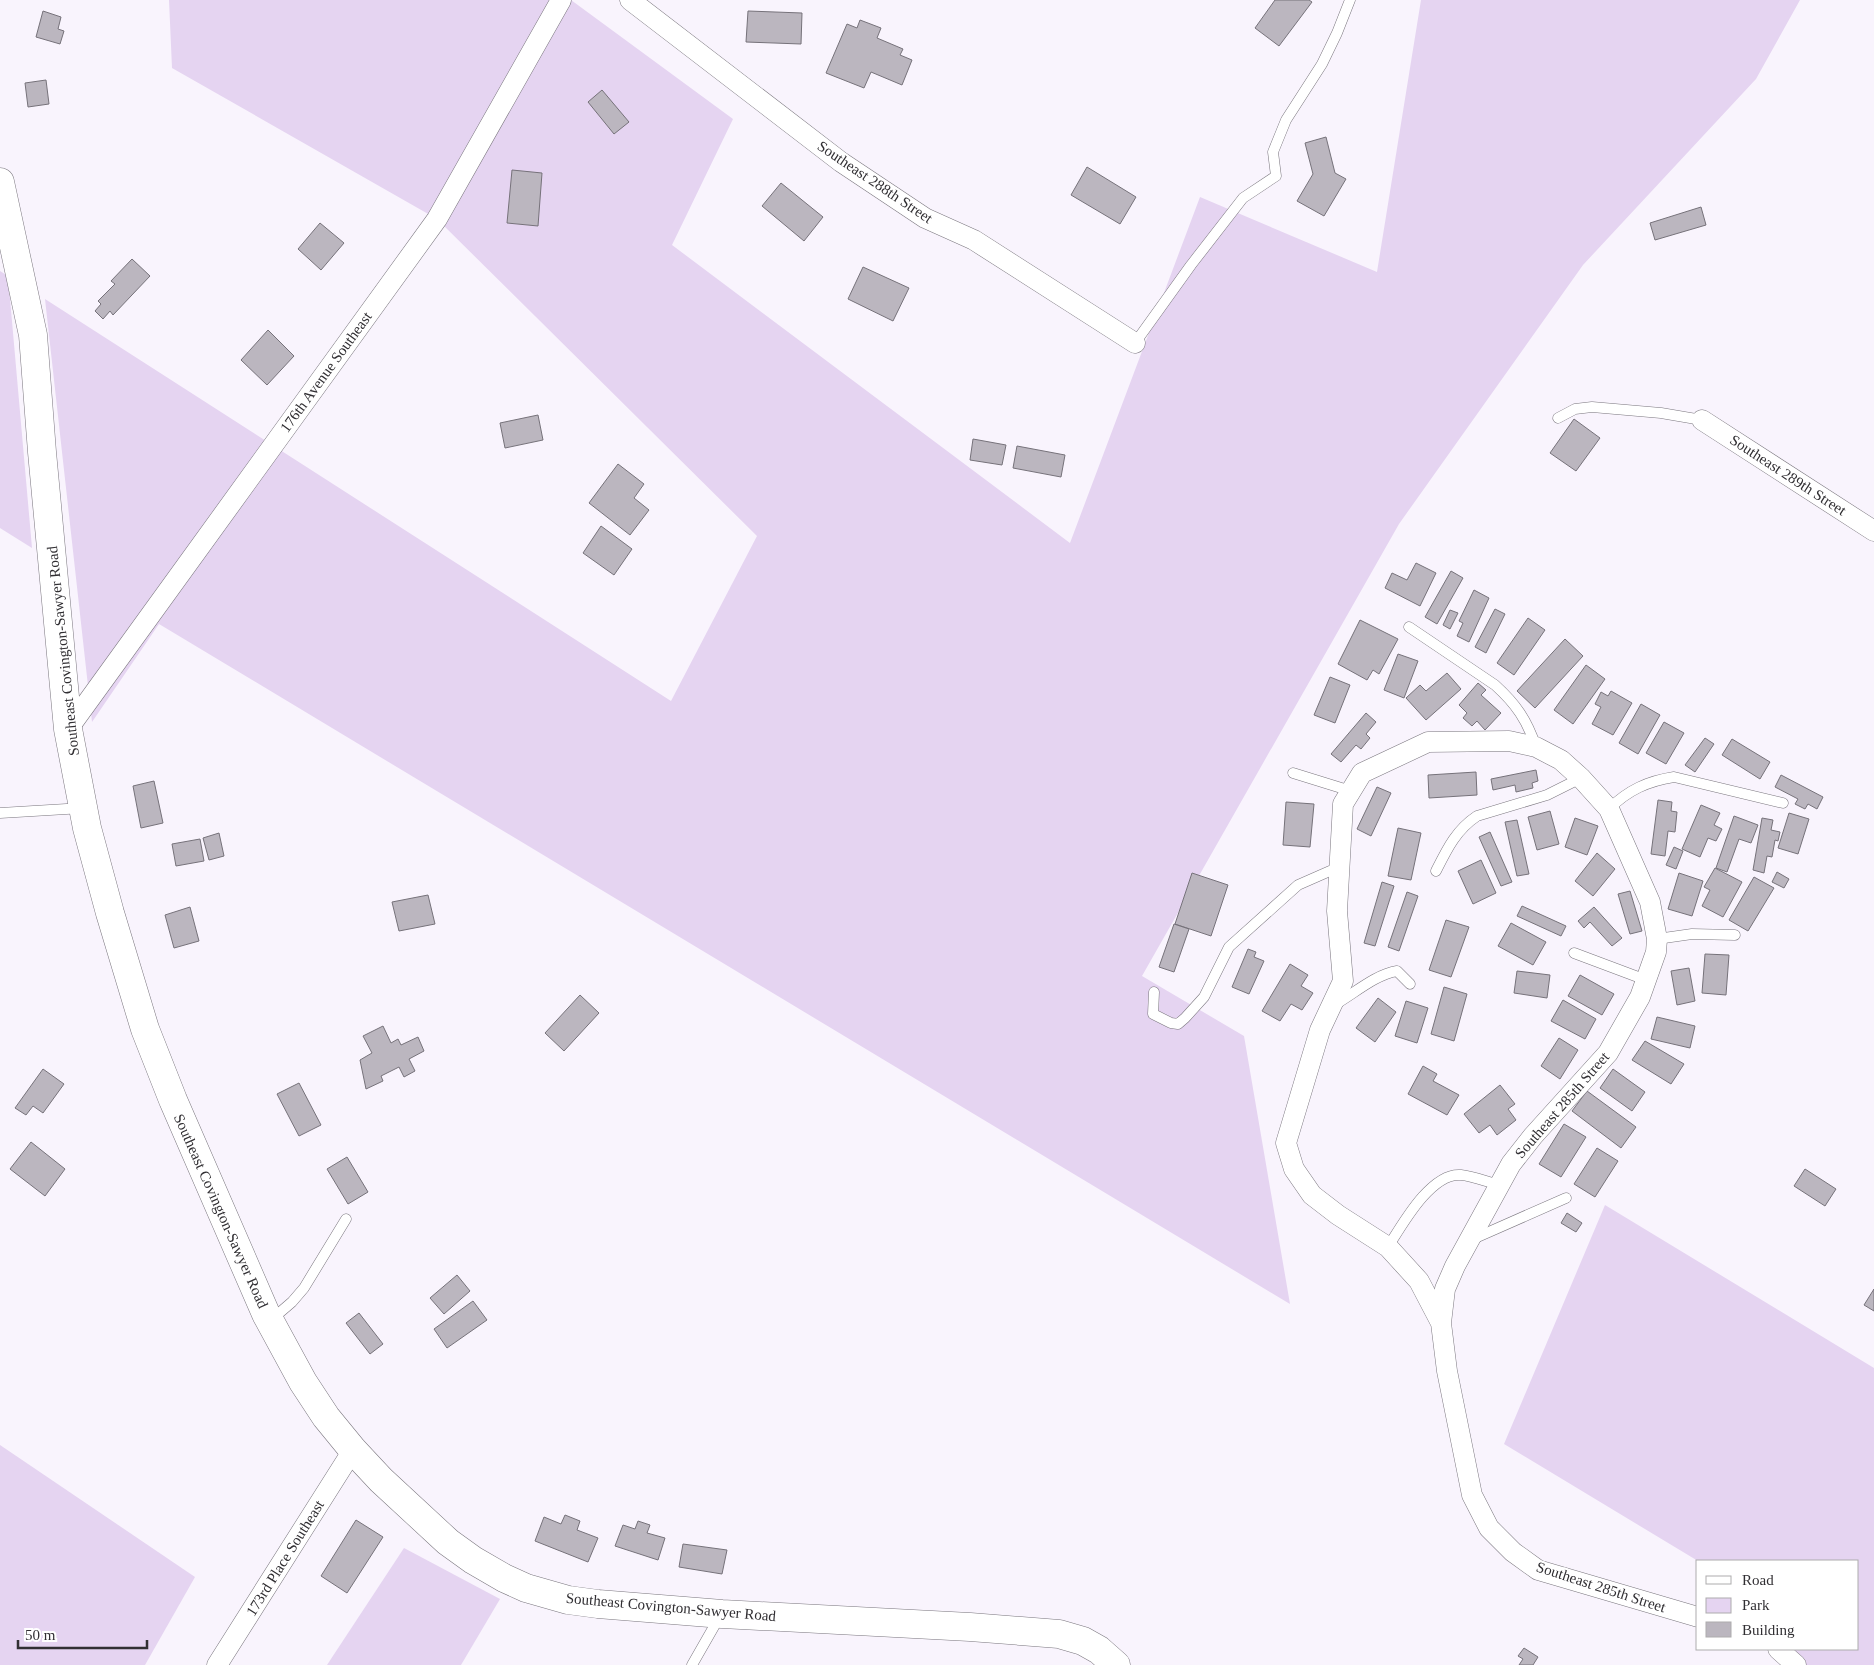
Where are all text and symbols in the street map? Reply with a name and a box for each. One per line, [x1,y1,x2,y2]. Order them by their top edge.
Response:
street label: Southeast 288th Street [815,138,936,227]
street label: 176th Avenue Southeast [277,308,375,435]
street label: Southeast 289th Street [1727,432,1850,519]
street label: Southeast Covington-Sawyer Road [44,545,82,757]
street label: Southeast 285th Street [1512,1048,1613,1161]
street label: Southeast Covington-Sawyer Road [171,1111,271,1311]
street label: 173rd Place Southeast [243,1497,328,1619]
street label: Southeast 285th Street [1534,1559,1668,1616]
legend [1696,1560,1859,1650]
text: Road [1742,1572,1774,1588]
street label: Southeast Covington-Sawyer Road [565,1590,777,1624]
text: Park [1742,1597,1770,1613]
scale bar [18,1618,146,1650]
text: Building [1742,1622,1795,1638]
text: 50 m [25,1627,56,1643]

